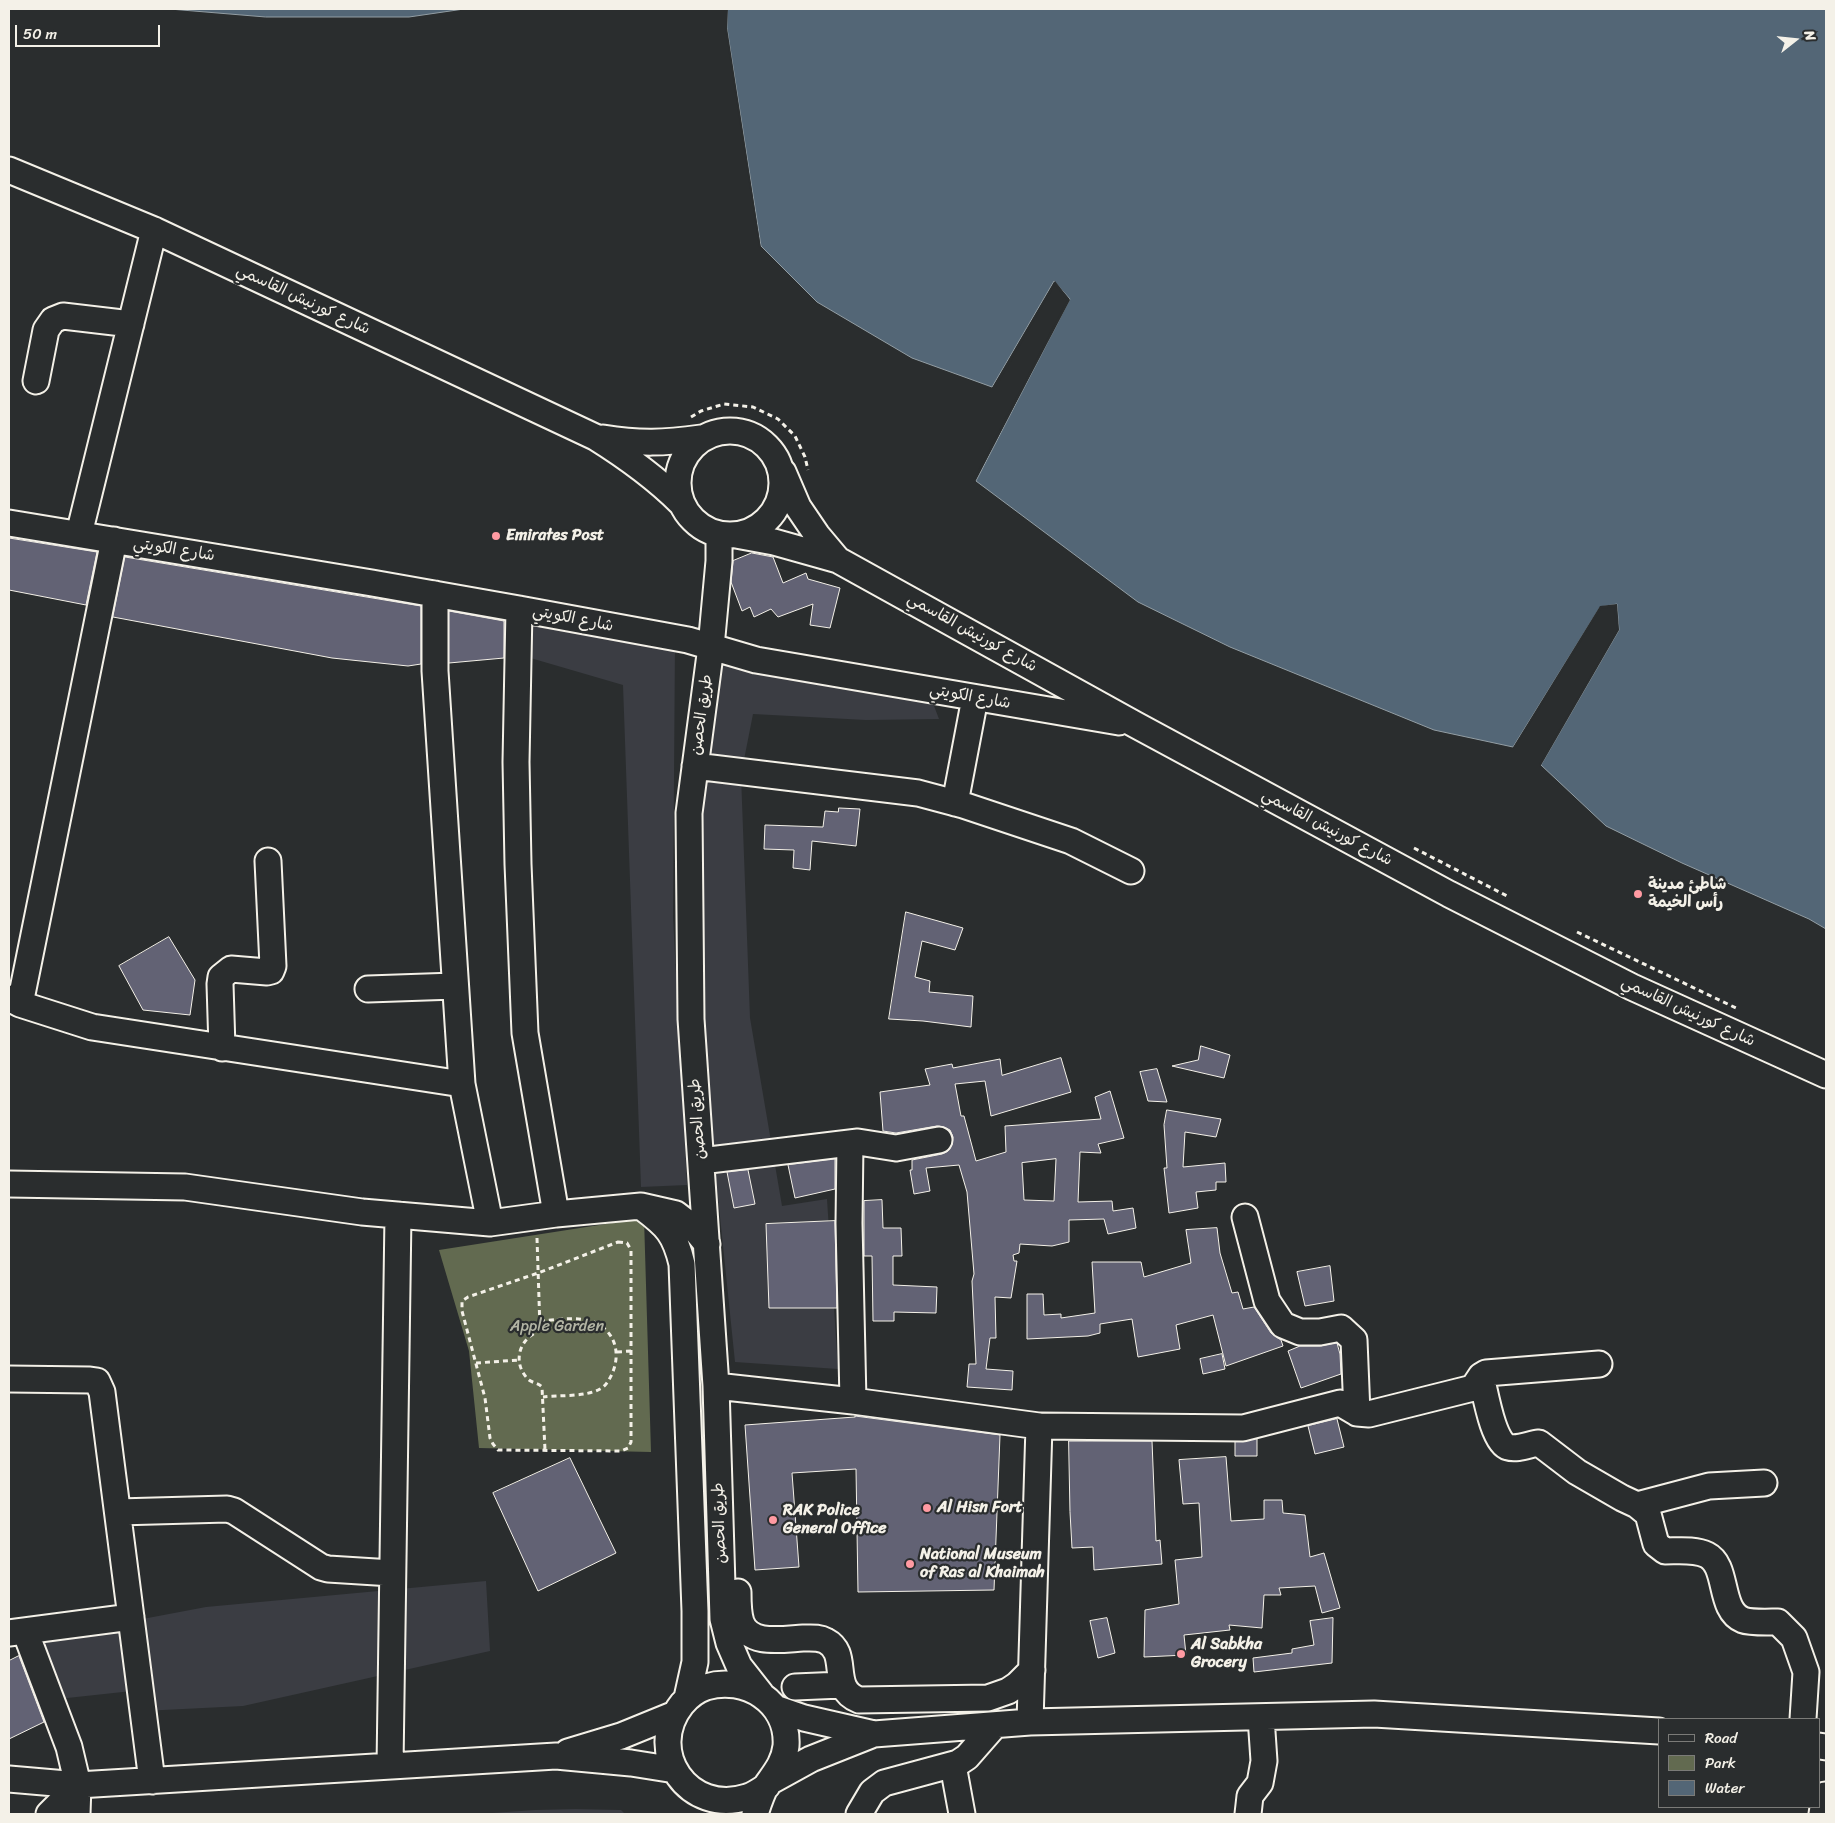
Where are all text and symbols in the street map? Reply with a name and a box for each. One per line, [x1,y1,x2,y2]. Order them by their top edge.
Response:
scale bar [18,15,162,47]
north arrow [1770,15,1820,65]
text: 50 m [23,21,57,47]
text: N [1797,28,1823,44]
street label: شارع كورنيش القاسمي [233,261,373,339]
place label: Emirates Post [506,526,604,546]
marker: Emirates Post [490,530,502,542]
street label: شارع الكويتي [132,534,216,566]
street label: شارع كورنيش القاسمي [904,589,1040,677]
street label: شارع الكويتي [531,602,615,636]
street label: طريق الحصن [687,673,717,757]
street label: شارع الكويتي [928,680,1012,714]
street label: شارع كورنيش القاسمي [1258,785,1396,871]
place label: شاطئ مدينة رأس الخيمة [1648,875,1726,913]
marker: شاطئ مدينة رأس الخيمة [1632,888,1644,900]
street label: شارع كورنيش القاسمي [1618,973,1758,1051]
street label: طريق الحصن [686,1078,710,1160]
park label: Apple Garden [510,1317,604,1337]
street label: طريق الحصن [709,1482,731,1564]
place label: Al Hisn Fort [937,1498,1023,1518]
place label: RAK Police General Office [783,1501,887,1539]
marker: Al Hisn Fort [921,1502,933,1514]
marker: RAK Police General Office [767,1514,779,1526]
place label: National Museum of Ras al Khaimah [920,1545,1045,1583]
marker: National Museum of Ras al Khaimah [904,1558,916,1570]
place label: Al Sabkha Grocery [1191,1635,1262,1673]
marker: Al Sabkha Grocery [1175,1648,1187,1660]
legend [1658,1718,1820,1808]
text: Road [1705,1725,1737,1751]
text: Park [1705,1750,1736,1776]
text: Water [1705,1775,1745,1801]

